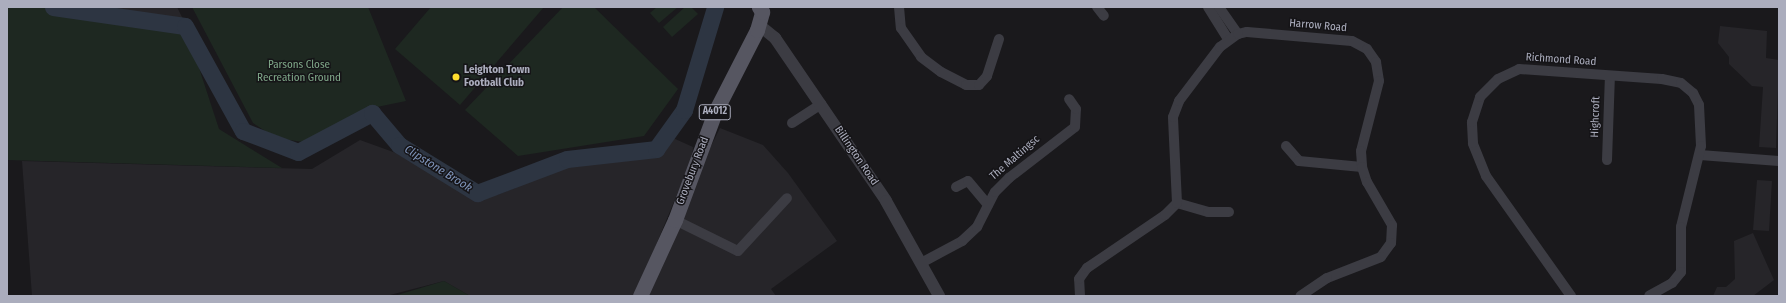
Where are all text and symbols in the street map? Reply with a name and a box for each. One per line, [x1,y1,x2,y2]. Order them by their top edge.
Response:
street label: Harrow Road [1289,17,1347,35]
street label: Richmond Road [1525,51,1597,69]
park label: Parsons Close Recreation Ground [257,59,341,85]
place label: Leighton Town Football Club [464,64,530,90]
marker: Leighton Town Football Club [451,72,461,82]
street label: Highcroft [1589,96,1603,138]
road number: A4012 [698,104,732,120]
street label: Billington Road [831,124,881,188]
street label: The Maltingsc [987,133,1043,183]
street label: Grovebury Road [674,135,712,207]
water label: Clipstone Brook [401,142,475,196]

